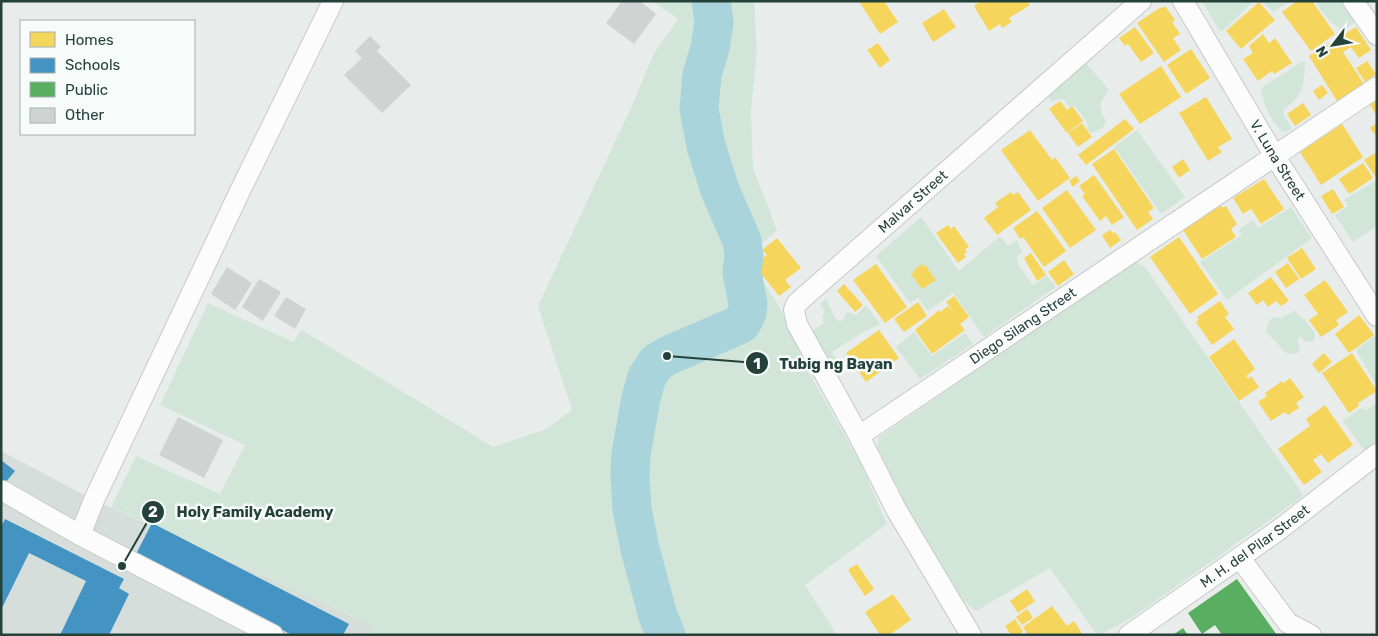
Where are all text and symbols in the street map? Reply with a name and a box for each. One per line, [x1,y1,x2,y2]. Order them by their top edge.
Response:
legend [20,20,195,135]
north arrow [1308,20,1358,70]
text: Homes [65,31,114,49]
text: N [1312,43,1332,60]
text: Schools [65,56,121,74]
text: Public [65,81,108,99]
text: Other [65,106,105,124]
street label: V. Luna Street [1247,117,1309,204]
street label: Malvar Street [875,166,951,236]
street label: Diego Silang Street [966,283,1080,368]
callout: Tubig ng Bayan [744,348,903,378]
text: 1 [753,355,761,373]
text: Tubig ng Bayan [779,355,893,373]
callout: Holy Family Academy [141,497,344,527]
street label: M. H. del Pilar Street [1197,501,1313,591]
text: 2 [148,503,158,521]
text: Holy Family Academy [176,503,334,521]

